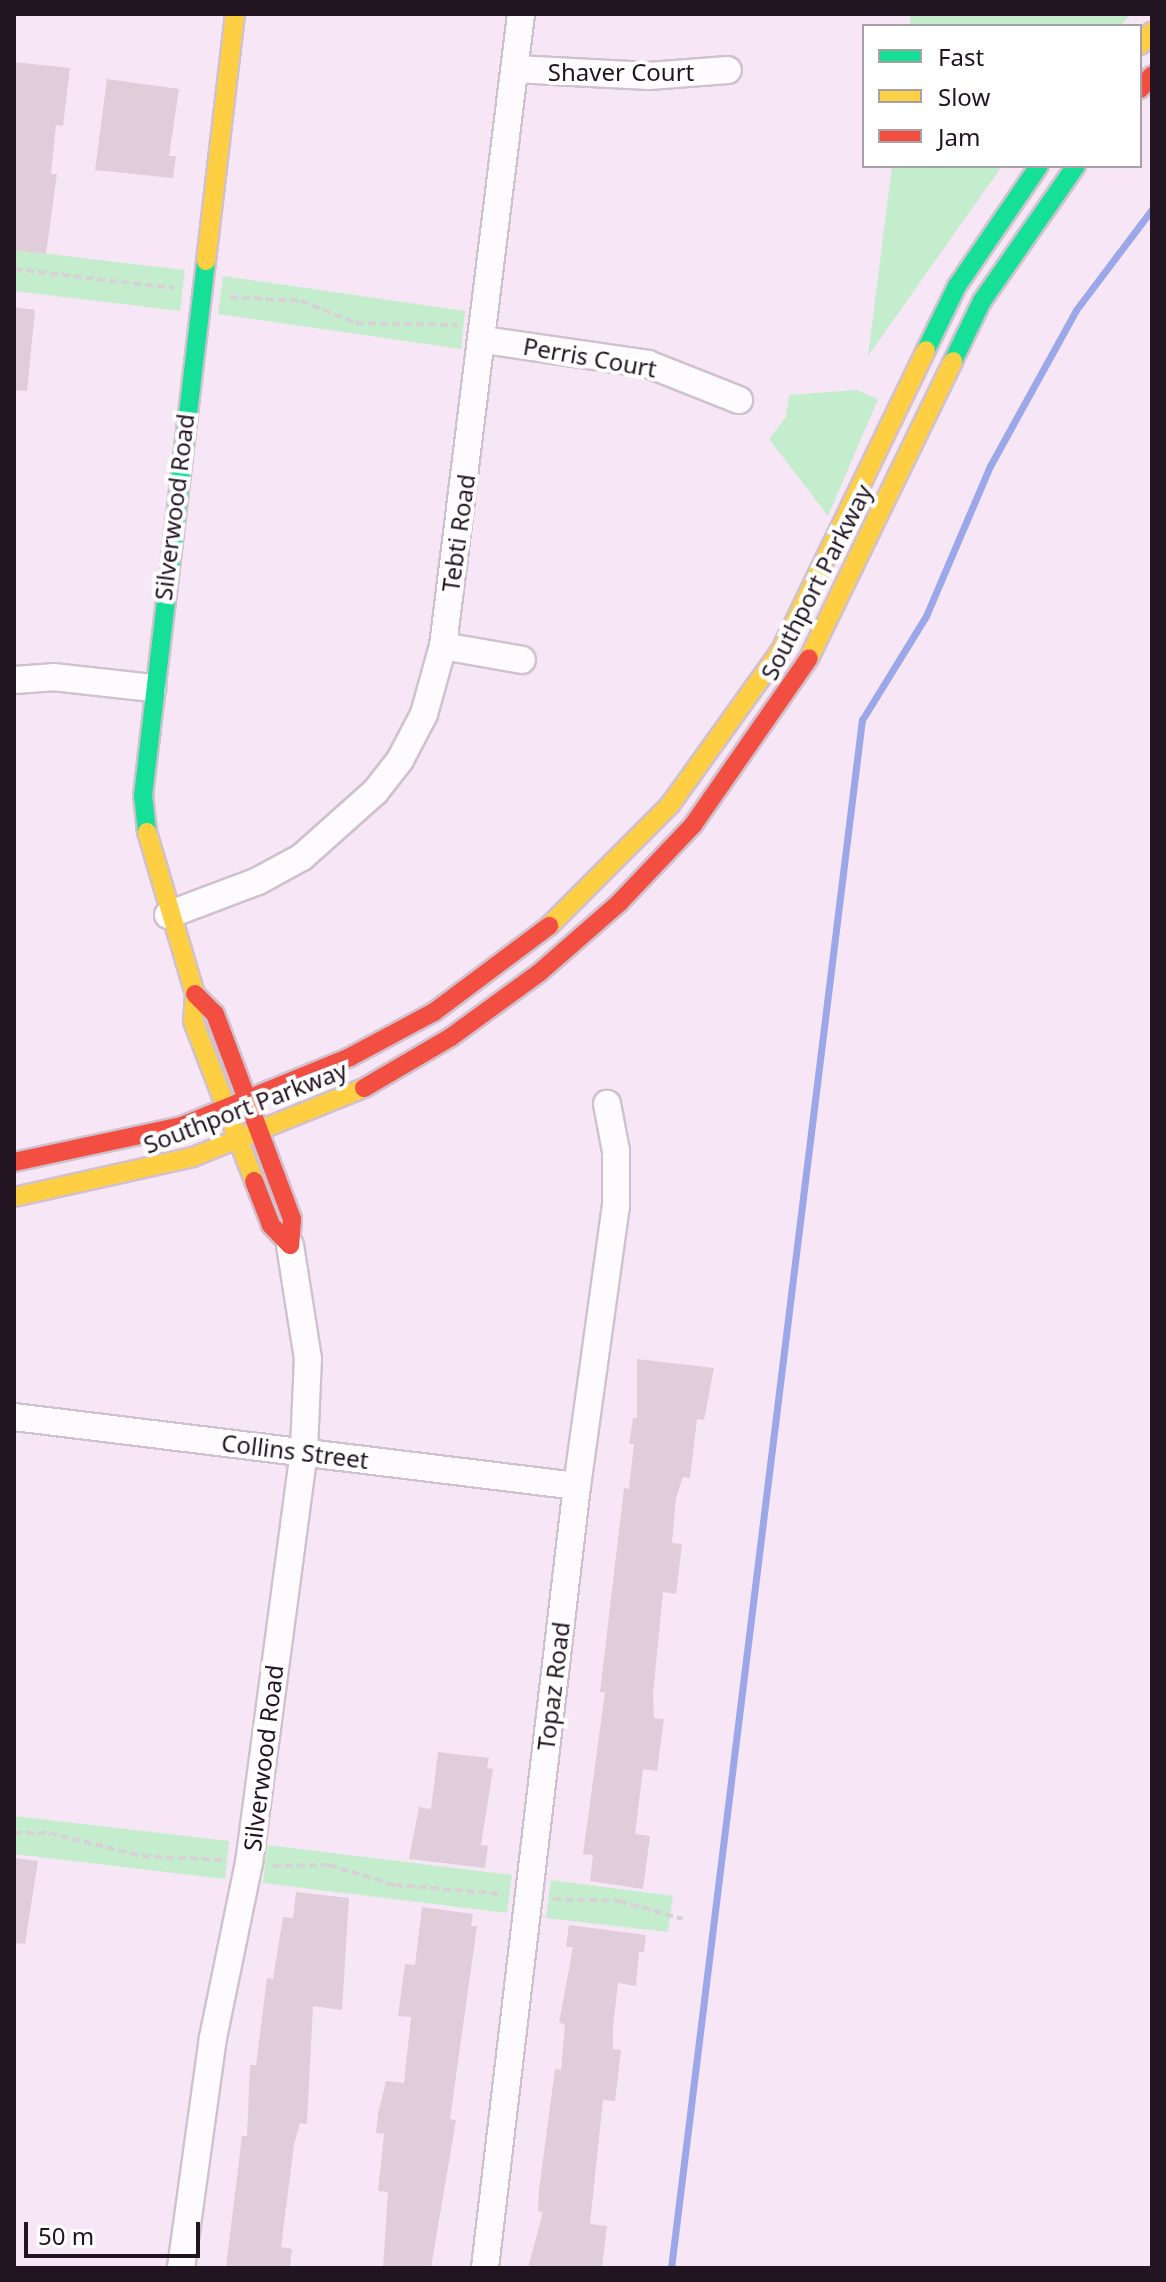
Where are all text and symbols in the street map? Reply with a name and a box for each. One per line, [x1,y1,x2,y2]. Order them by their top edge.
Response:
legend [862,24,1142,168]
text: Fast [938,40,984,73]
street label: Shaver Court [548,58,694,86]
text: Slow [938,80,990,113]
text: Jam [938,120,980,153]
street label: Perris Court [521,331,659,383]
street label: Silverwood Road [148,412,200,602]
street label: Tebti Road [435,472,481,594]
street label: Southport Parkway [754,480,878,684]
street label: Southport Parkway [139,1055,351,1159]
street label: Collins Street [220,1428,370,1474]
street label: Topaz Road [531,1620,575,1752]
street label: Silverwood Road [237,1663,289,1853]
scale bar [28,2206,204,2256]
text: 50 m [38,2219,94,2252]

